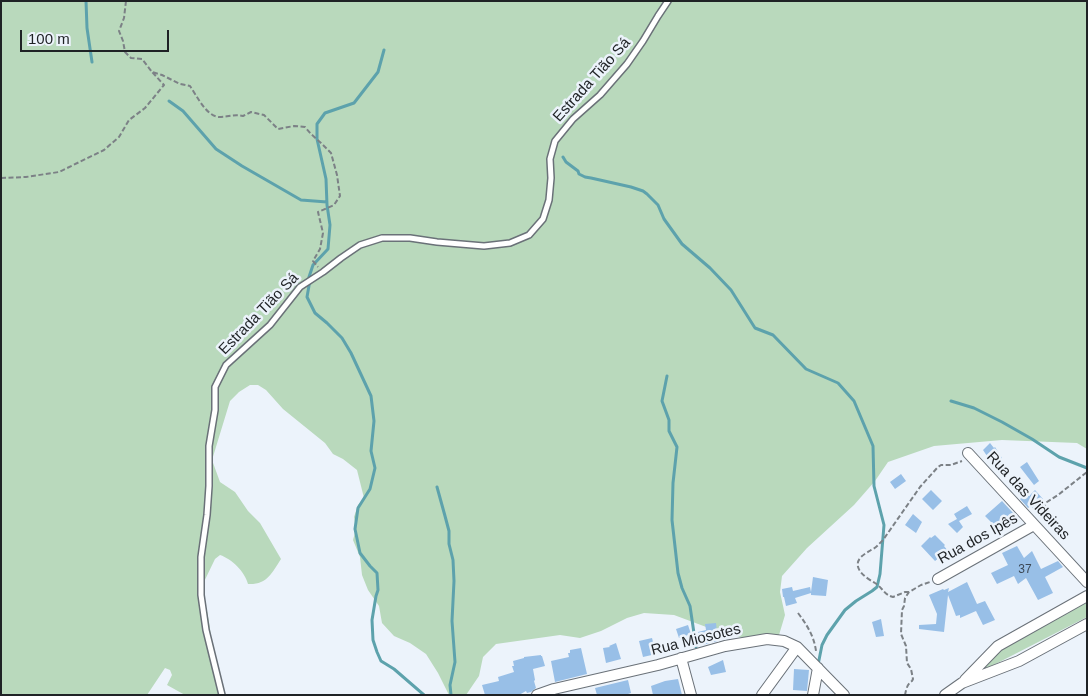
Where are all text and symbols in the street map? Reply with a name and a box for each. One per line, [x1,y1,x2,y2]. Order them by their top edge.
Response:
scale bar [22,20,171,52]
text: 100 m [28,30,70,47]
street label: Estrada Tião Sá [550,34,634,126]
street label: Estrada Tião Sá [215,269,303,359]
street label: Rua das Videiras [983,448,1073,544]
street label: Rua dos Ipês [935,510,1021,568]
house number: 37 [1018,563,1032,577]
street label: Rua Miosotes [649,620,743,660]

